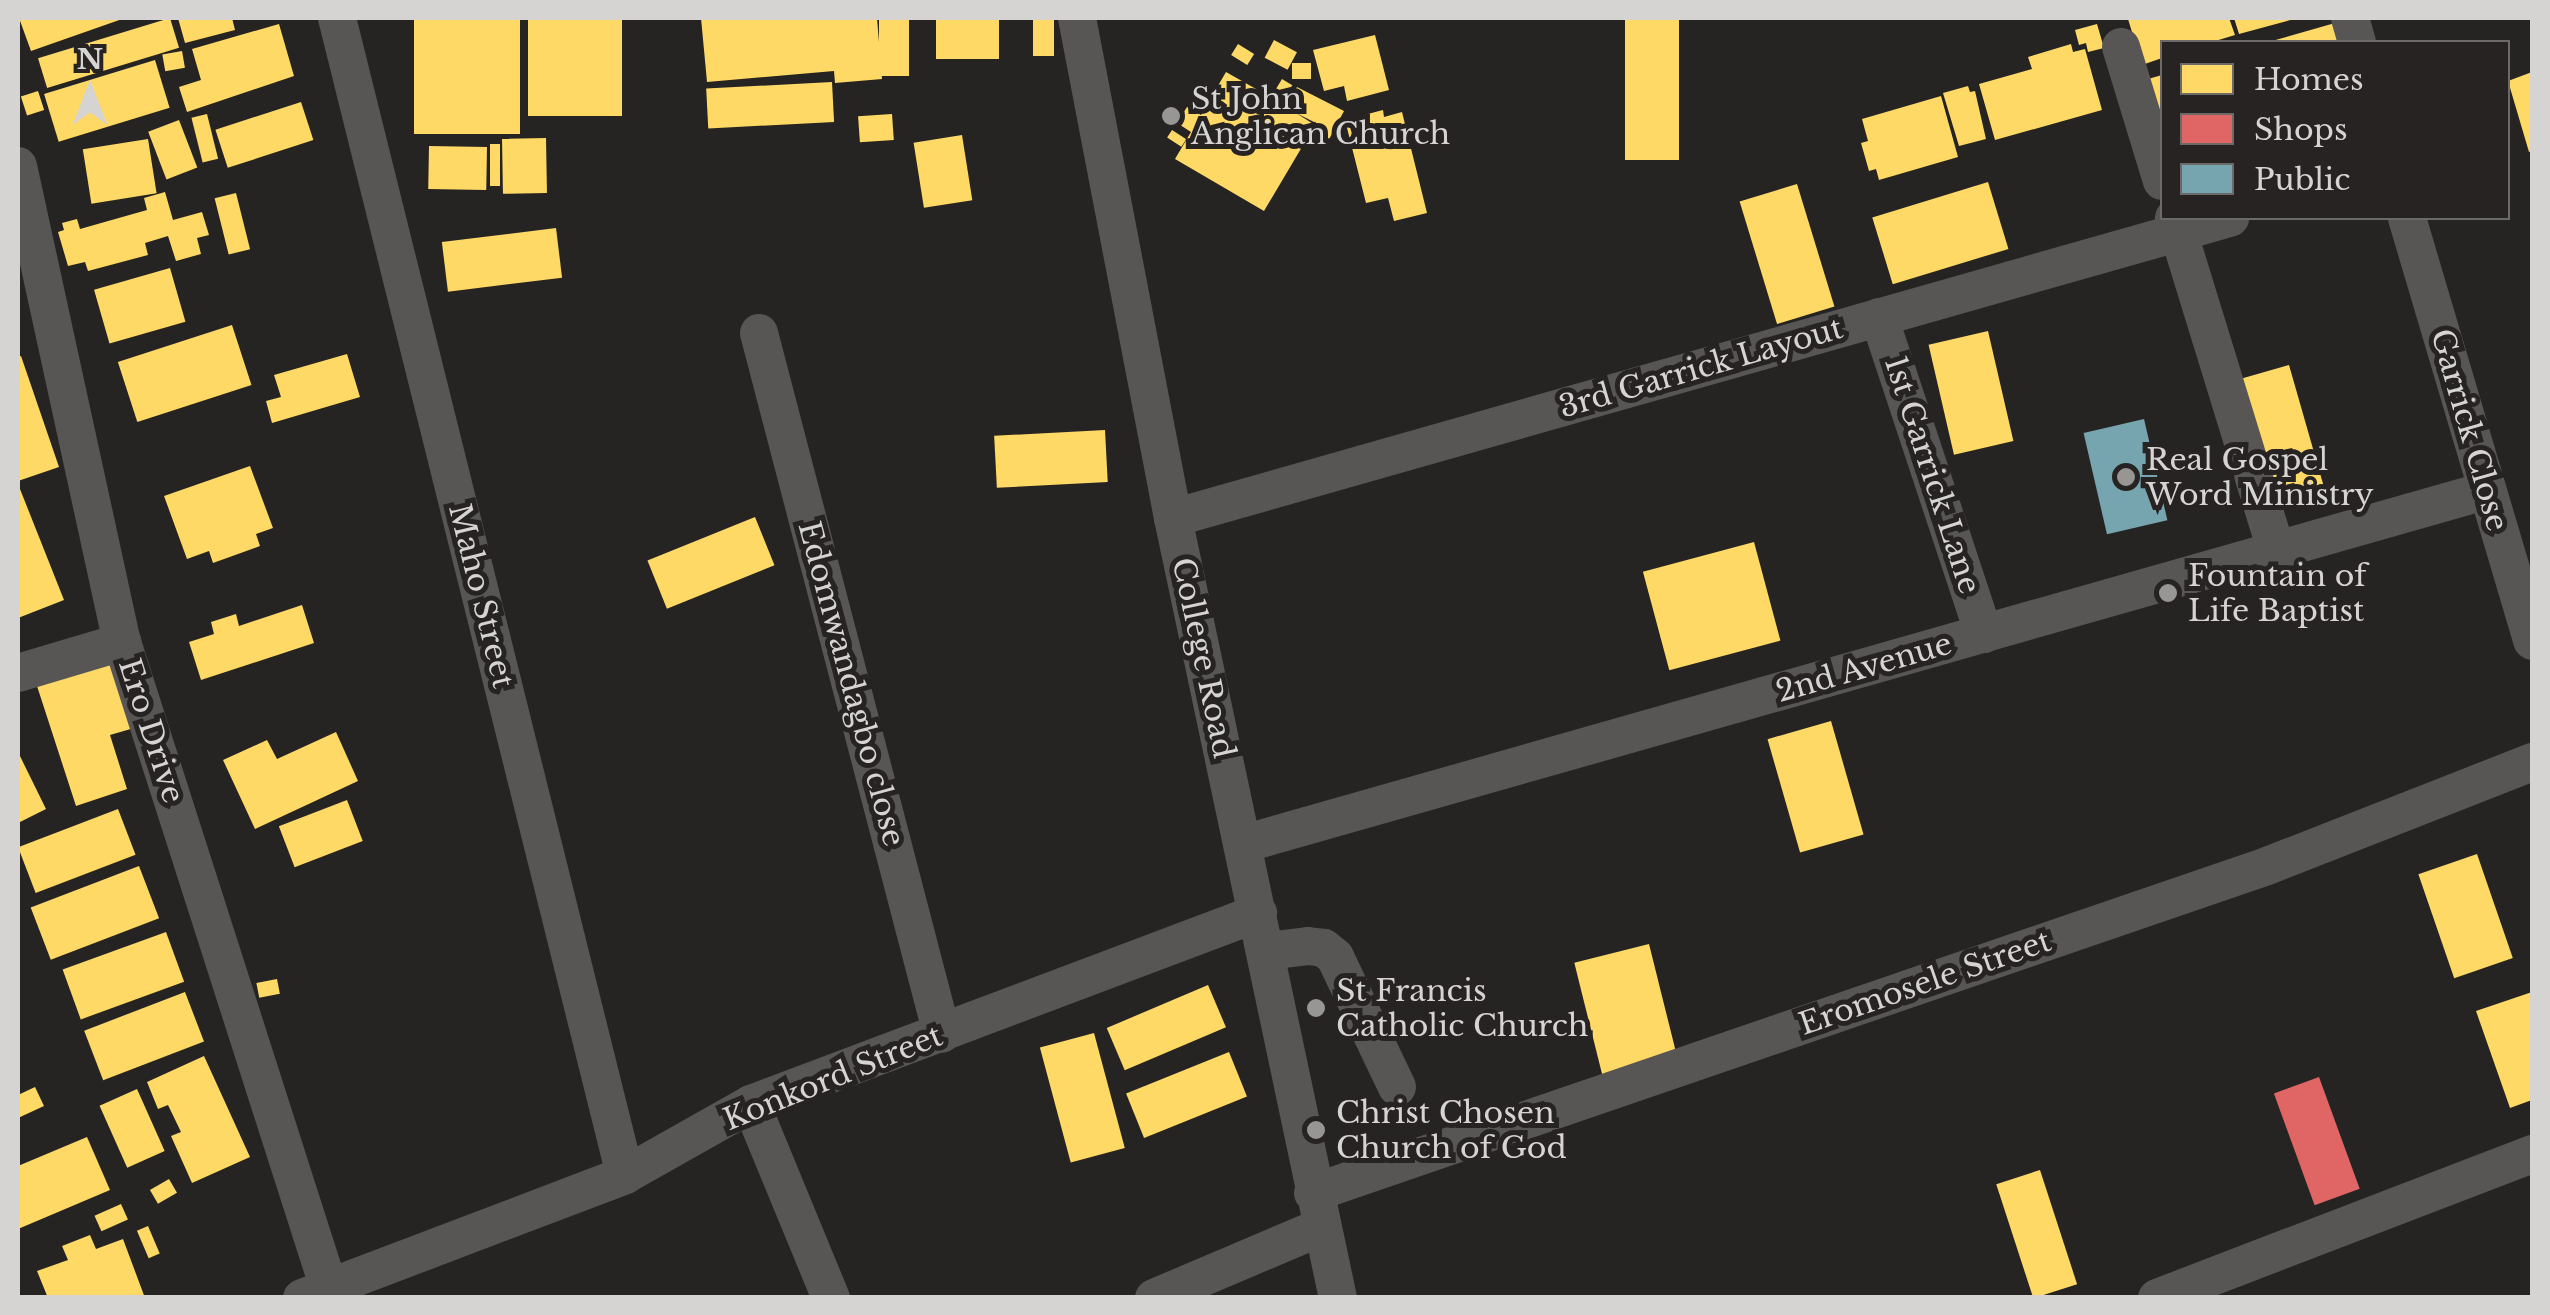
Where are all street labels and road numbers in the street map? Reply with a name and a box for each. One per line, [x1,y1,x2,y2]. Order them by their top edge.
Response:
street label: 3rd Garrick Layout [1555,310,1847,426]
street label: Garrick Close [2423,325,2515,535]
street label: 1st Garrick Lane [1877,352,1987,598]
street label: Maho Street [441,500,521,692]
street label: Edomwandagbo close [790,518,912,850]
street label: College Road [1164,555,1242,761]
street label: 2nd Avenue [1771,626,1957,710]
street label: Ero Drive [111,654,191,808]
street label: Eromosele Street [1794,923,2056,1043]
street label: Konkord Street [718,1018,948,1138]

